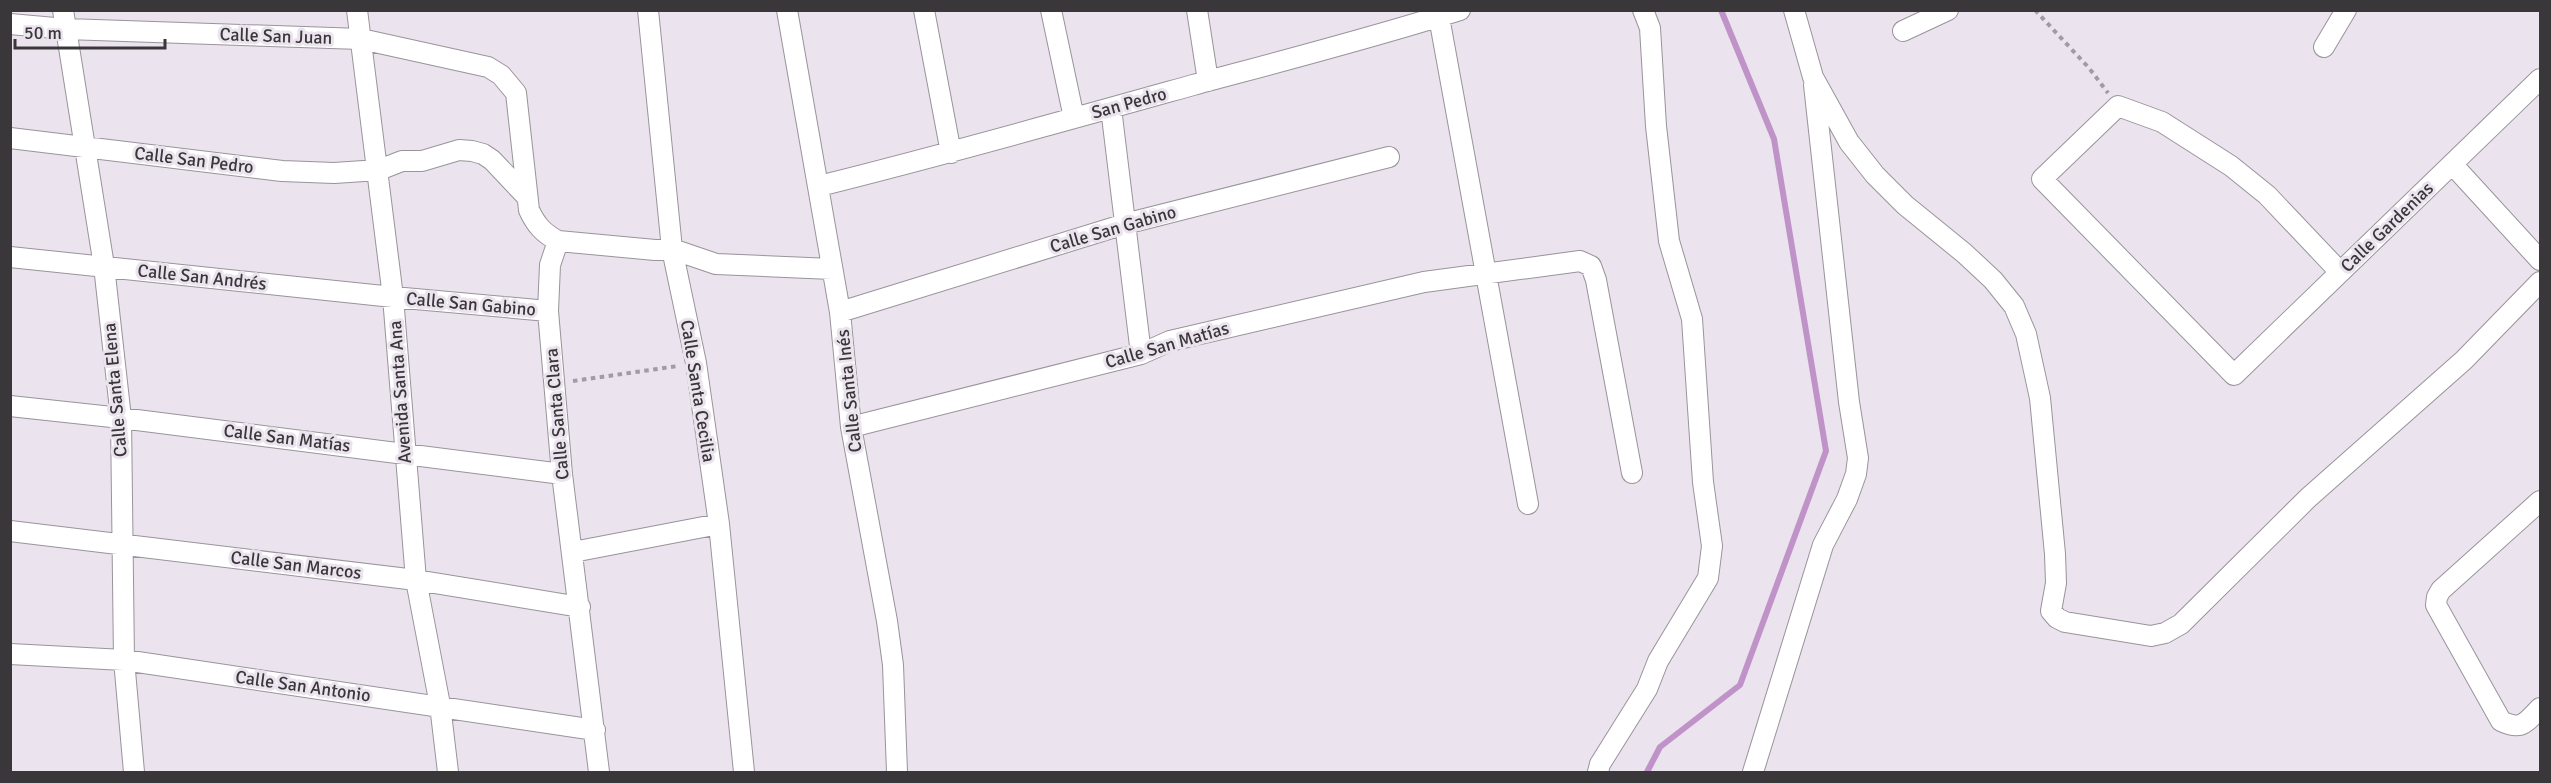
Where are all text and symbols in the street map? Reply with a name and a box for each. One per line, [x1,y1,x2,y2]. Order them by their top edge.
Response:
scale bar [15,12,165,50]
text: 50 m [24,22,62,44]
street label: Calle San Juan [219,23,333,49]
street label: San Pedro [1089,82,1169,124]
street label: Calle San Pedro [133,142,255,178]
street label: Calle Gardenias [2336,177,2438,277]
street label: Calle San Gabino [1047,200,1179,258]
street label: Calle San Andrés [136,259,268,295]
street label: Calle San Gabino [405,287,537,321]
street label: Calle San Matías [1103,317,1232,373]
street label: Calle Santa Cecilia [676,318,720,464]
street label: Avenida Santa Ana [384,320,416,464]
street label: Calle Santa Elena [98,322,132,458]
street label: Calle Santa Inés [832,328,866,453]
street label: Calle Santa Clara [540,347,574,481]
street label: Calle San Matías [222,419,352,457]
street label: Calle San Marcos [229,546,363,584]
street label: Calle San Antonio [234,666,372,706]

